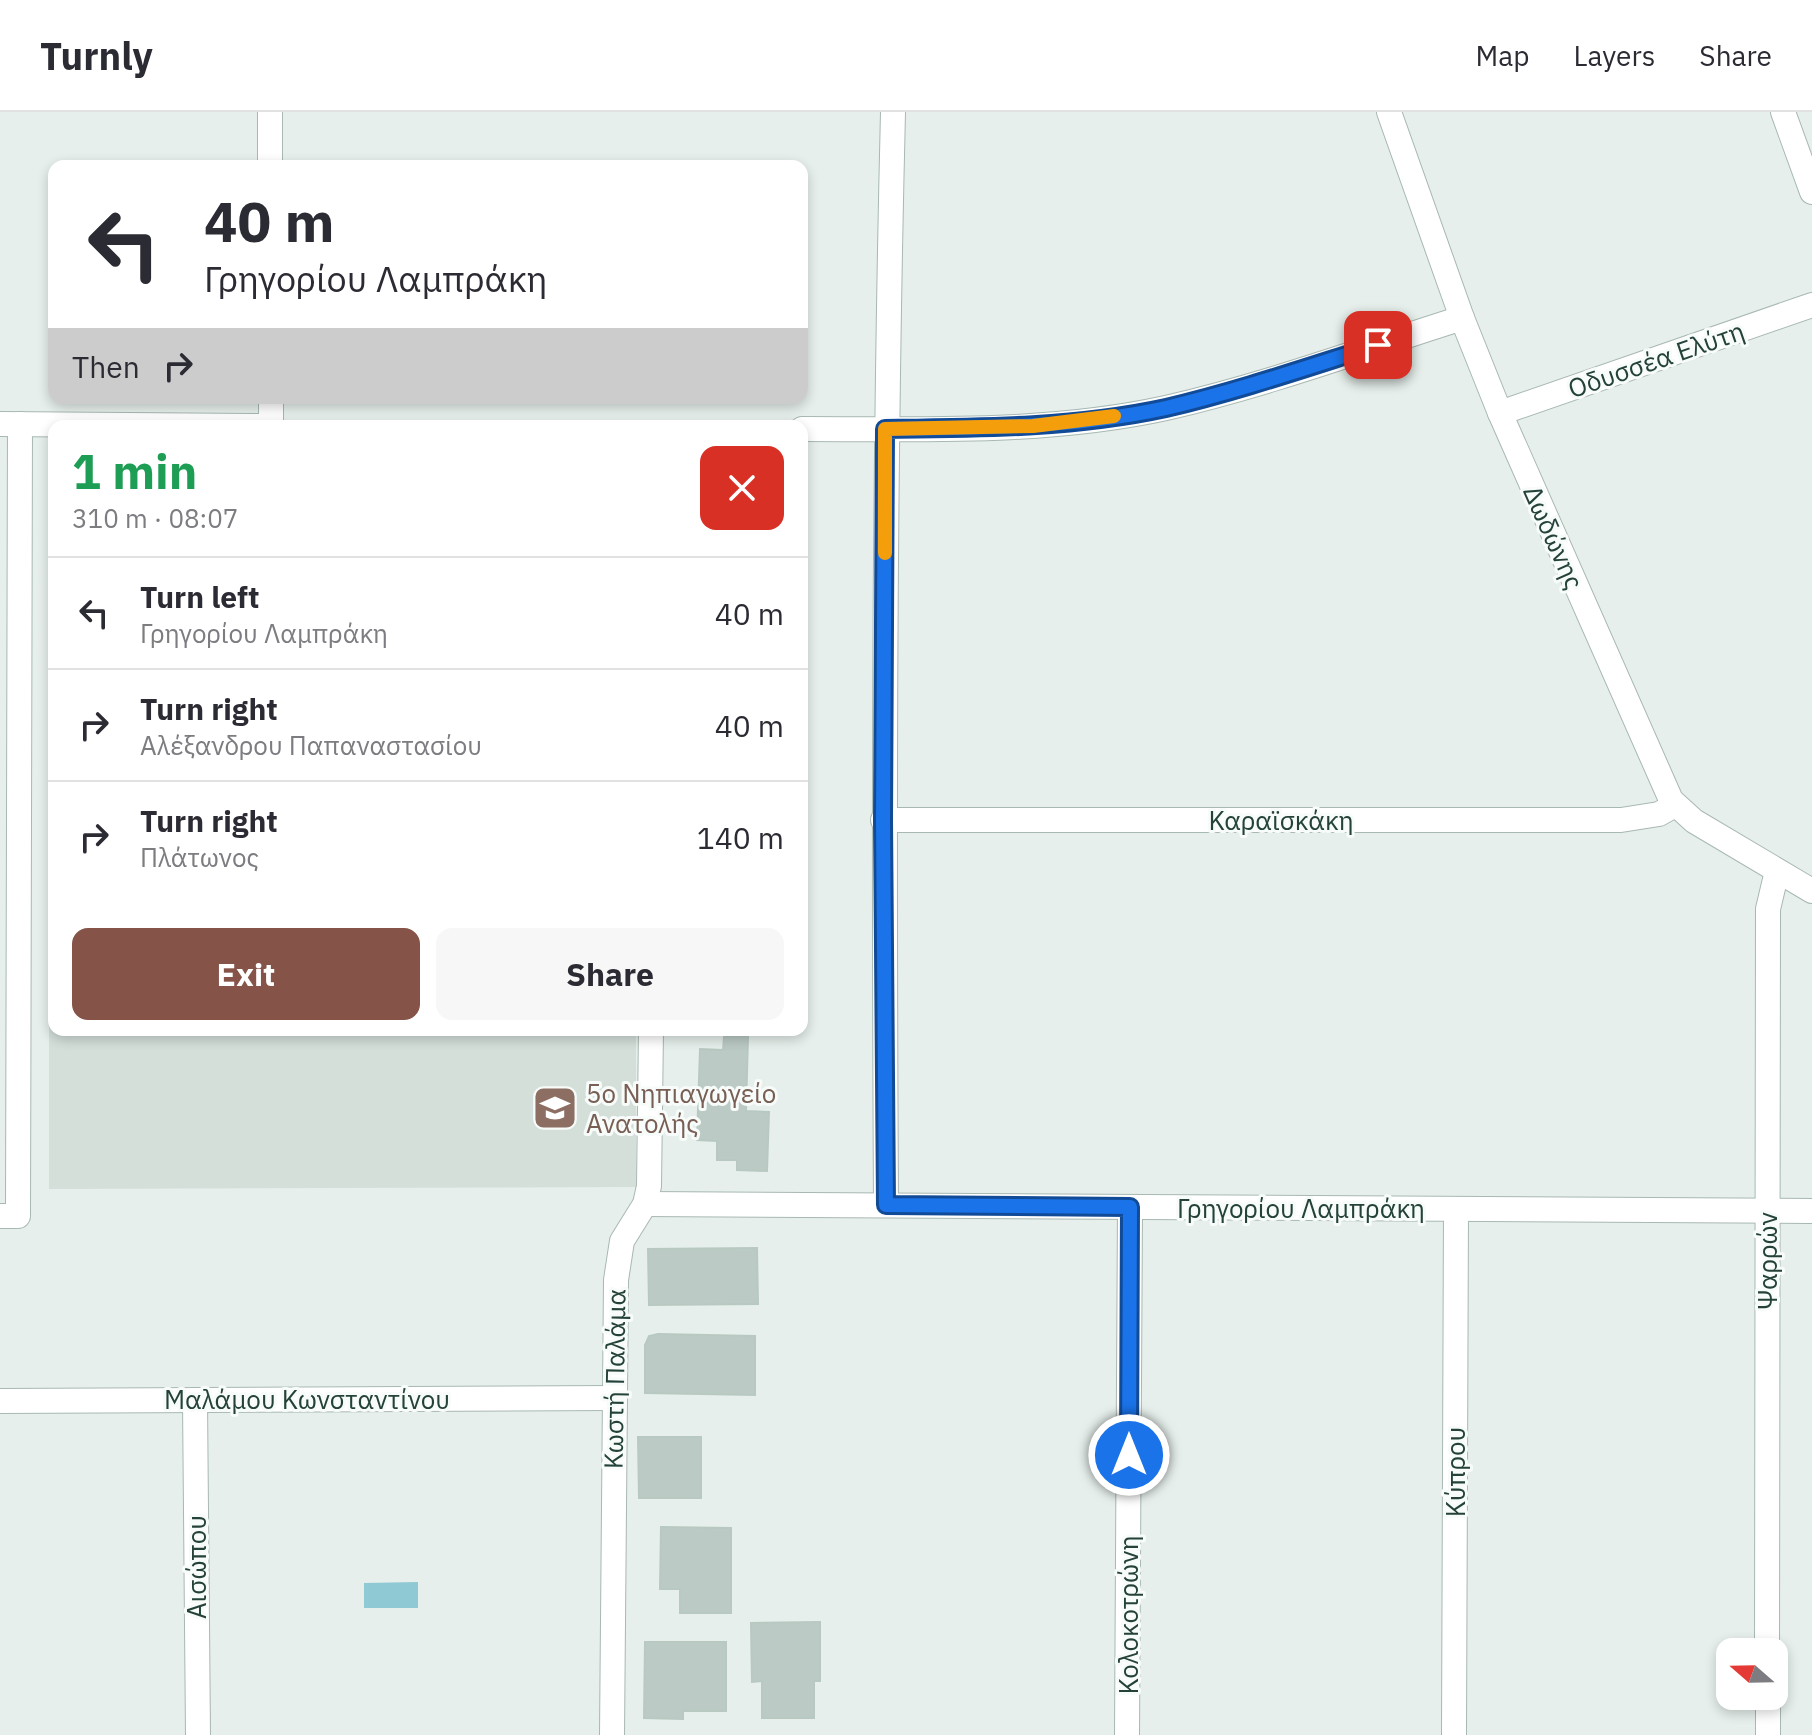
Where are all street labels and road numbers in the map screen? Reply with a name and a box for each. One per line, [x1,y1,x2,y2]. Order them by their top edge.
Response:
street label: Οδυσσέα Ελύτη [1563,313,1749,405]
street label: Δωδώνης [1516,480,1592,594]
street label: Καραϊσκάκη [1208,803,1354,837]
street label: Γρηγορίου Λαμπράκη [1177,1191,1425,1225]
street label: Ψαρρών [1750,1212,1784,1310]
street label: Κωστή Παλάμα [595,1289,633,1469]
street label: Μαλάμου Κωνσταντίνου [164,1382,450,1416]
street label: Κύπρου [1438,1427,1472,1517]
street label: Αισώπου [179,1515,213,1619]
street label: Κολοκοτρώνη [1111,1535,1145,1695]

